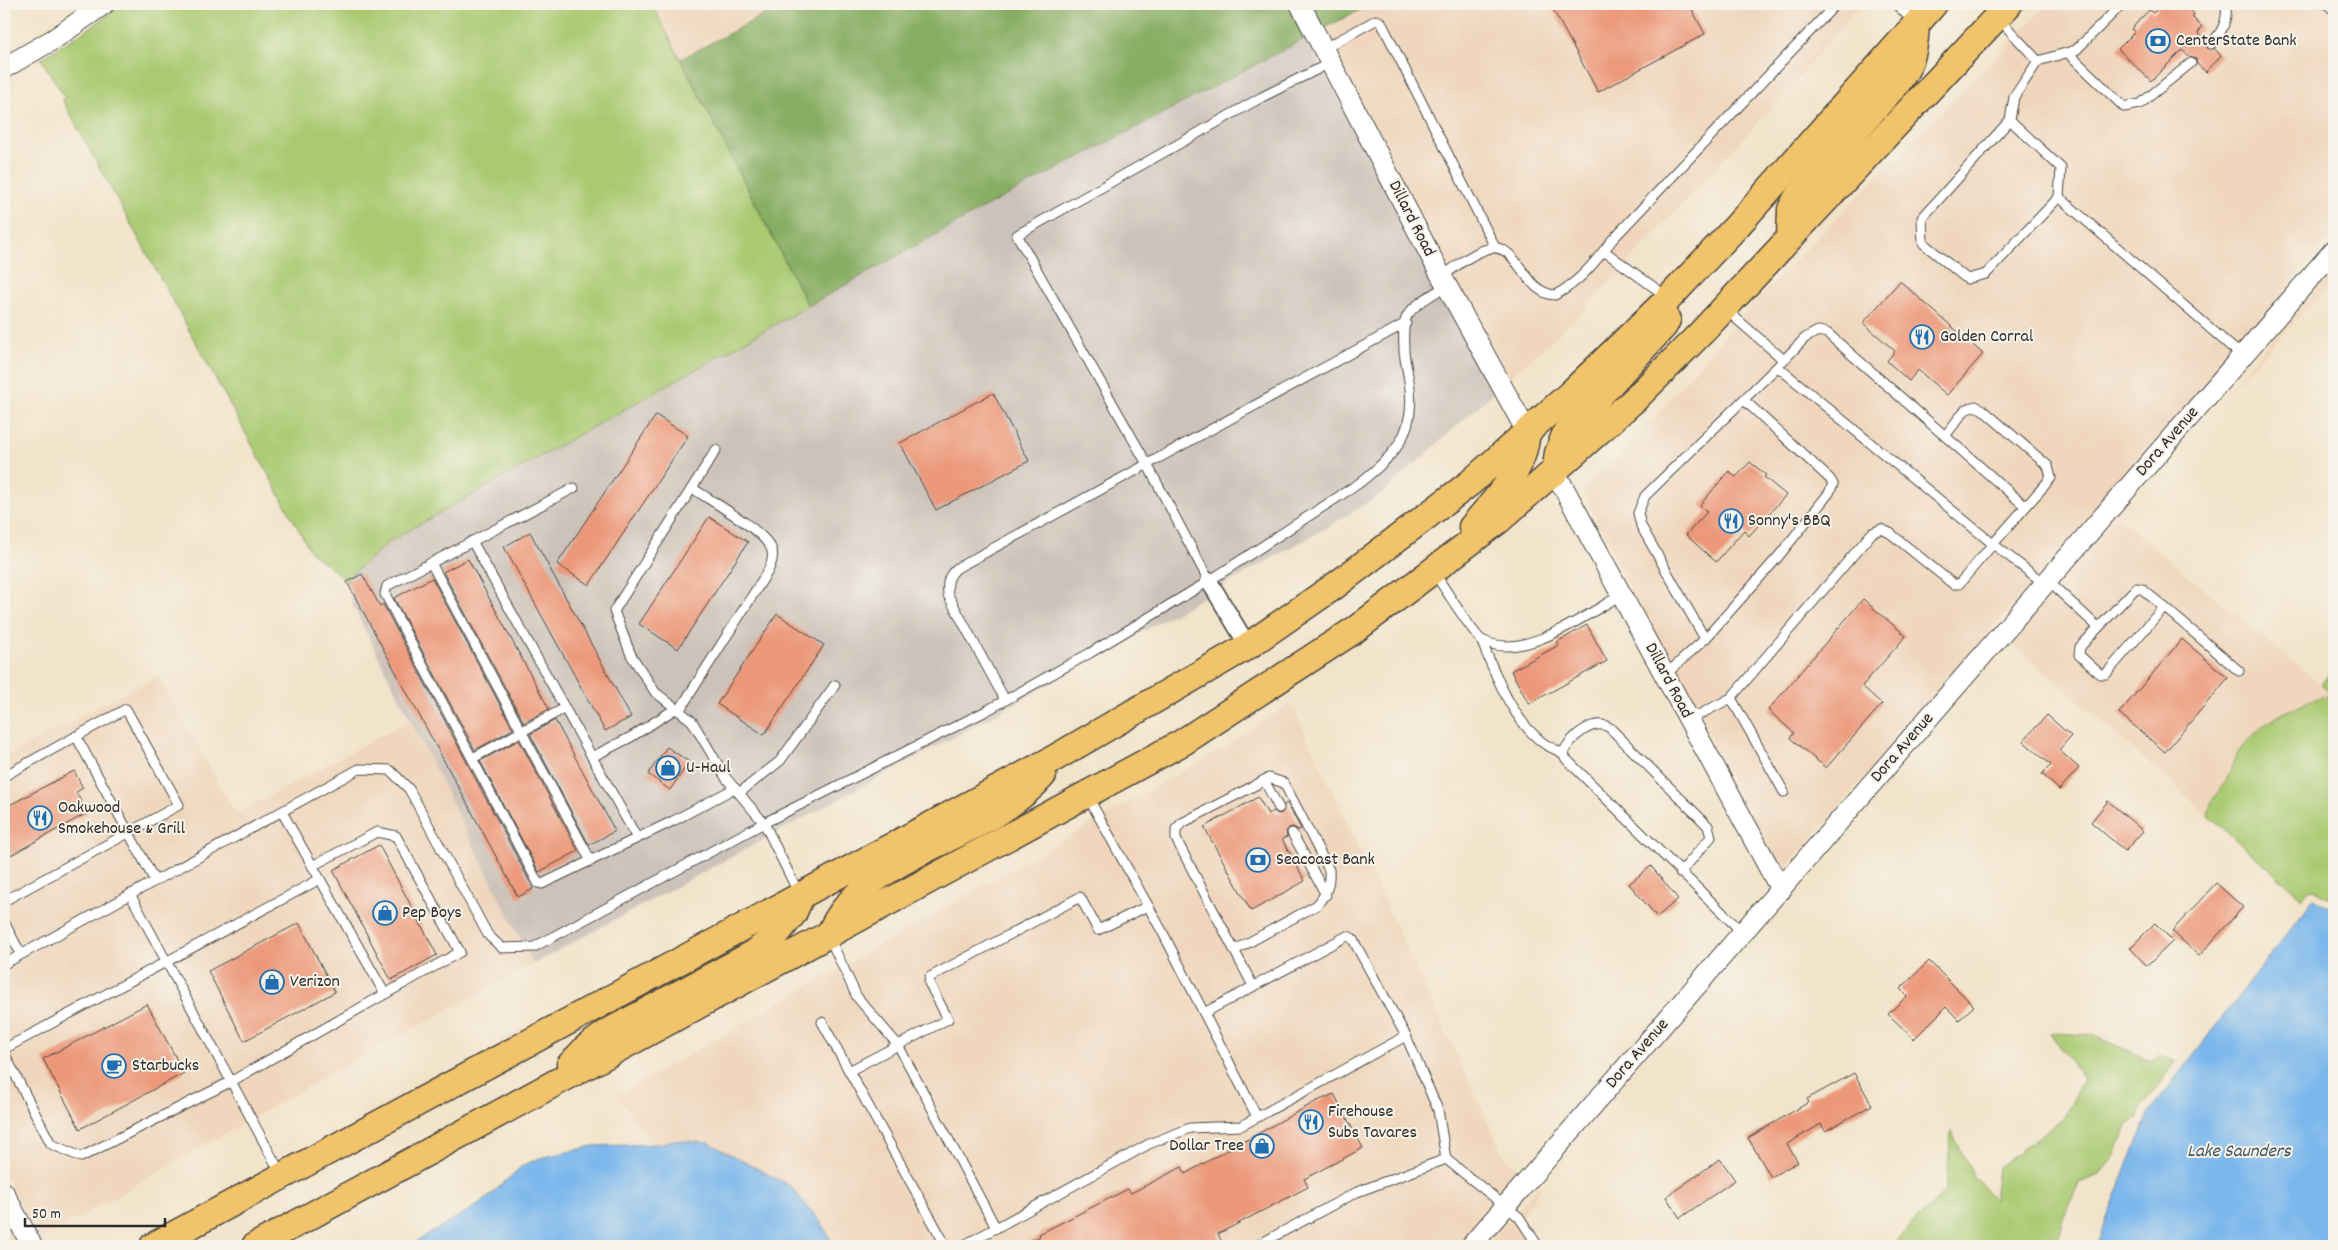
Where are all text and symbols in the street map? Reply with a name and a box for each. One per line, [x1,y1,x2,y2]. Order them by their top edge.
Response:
bank icon: CenterState Bank [2145,28,2171,54]
place label: CenterState Bank [2176,29,2297,54]
street label: Dillard Road [1381,177,1441,261]
restaurant icon: Golden Corral [1909,324,1935,350]
place label: Golden Corral [1940,325,2034,350]
street label: Dora Avenue [2130,401,2206,483]
restaurant icon: Sonny's BBQ [1718,508,1744,534]
place label: Sonny's BBQ [1748,509,1831,534]
street label: Dillard Road [1638,639,1698,723]
street label: Dora Avenue [1865,707,1941,789]
shop icon: U-Haul [655,755,681,781]
place label: U-Haul [686,756,731,781]
place label: Oakwood Smokehouse & Grill [58,796,186,842]
restaurant icon: Oakwood Smokehouse & Grill [27,805,53,831]
bank icon: Seacoast Bank [1245,847,1271,873]
place label: Seacoast Bank [1276,848,1375,873]
shop icon: Pep Boys [372,900,398,926]
place label: Pep Boys [402,901,462,926]
shop icon: Verizon [259,969,285,995]
place label: Verizon [290,970,340,995]
street label: Dora Avenue [1600,1013,1676,1095]
cafe icon: Starbucks [101,1053,127,1079]
place label: Starbucks [132,1054,199,1079]
place label: Firehouse Subs Tavares [1328,1100,1417,1146]
restaurant icon: Firehouse Subs Tavares [1298,1109,1324,1135]
shop icon: Dollar Tree [1249,1133,1275,1159]
place label: Dollar Tree [1169,1134,1244,1159]
water label: Lake Saunders [2187,1139,2292,1166]
scale bar [25,1195,165,1227]
text: 50 m [32,1204,61,1226]

